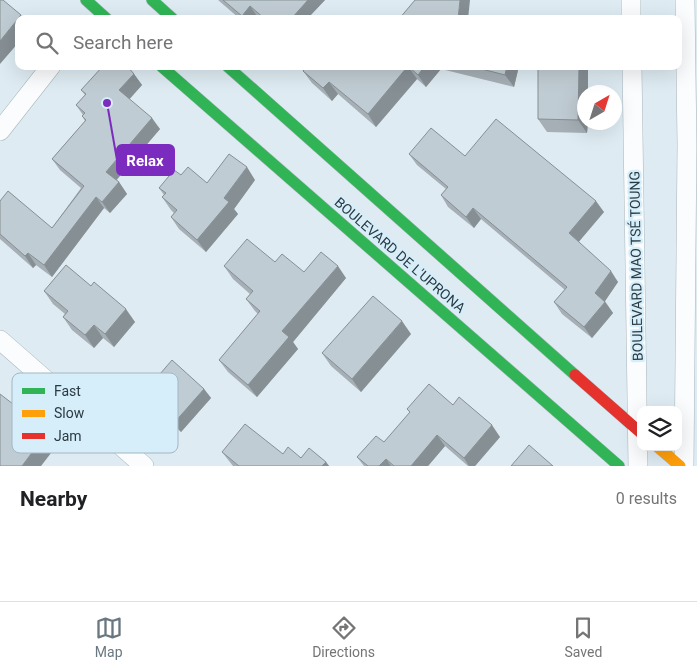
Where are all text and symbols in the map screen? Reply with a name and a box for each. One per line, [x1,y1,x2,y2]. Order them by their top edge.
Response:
search box [15,15,682,70]
icon: search [33,29,61,57]
text: Search here [73,31,173,54]
north arrow [577,85,622,130]
callout: Relax [117,145,174,175]
text: Relax [126,152,164,170]
street label: BOULEVARD MAO TSÉ TOUNG [625,171,646,361]
street label: BOULEVARD DE L'UPRONA [331,194,469,316]
legend [12,373,178,453]
text: Fast [54,383,81,399]
text: Slow [54,405,85,421]
map controls [637,406,682,451]
button: layers [637,406,682,451]
text: Jam [54,428,82,444]
text: Nearby [20,487,87,511]
text: 0 results [616,489,677,508]
tab: Map [95,614,123,660]
tab: Directions [312,614,375,660]
tab: Saved [564,614,602,660]

